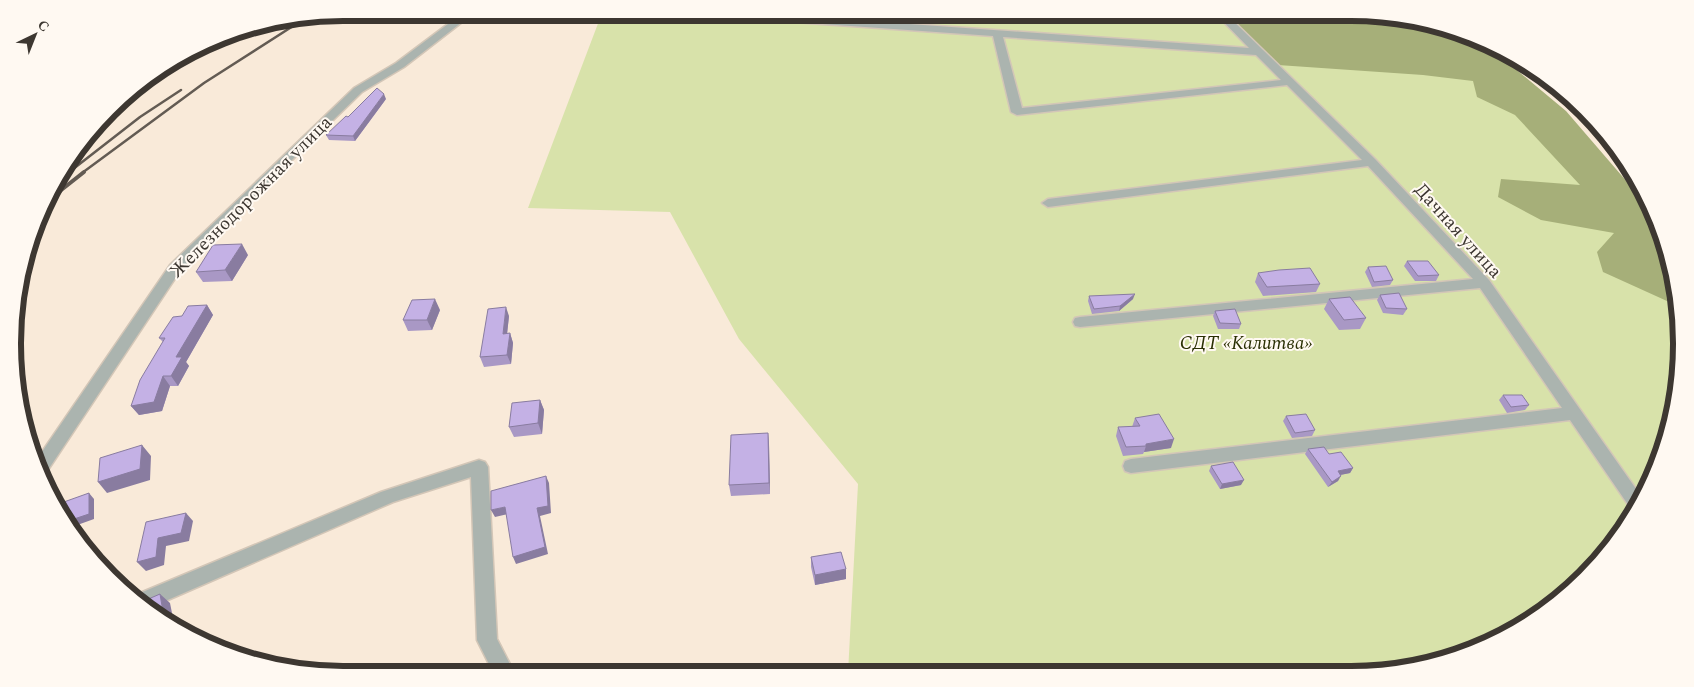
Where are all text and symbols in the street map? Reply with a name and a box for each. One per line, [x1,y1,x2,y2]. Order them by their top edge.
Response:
north arrow [10,10,60,60]
text: С [33,15,54,37]
street label: Железнодорожная улица [163,108,340,285]
street label: Дачная улица [1407,177,1509,286]
park label: СДТ «Калитва» [1180,329,1312,358]

